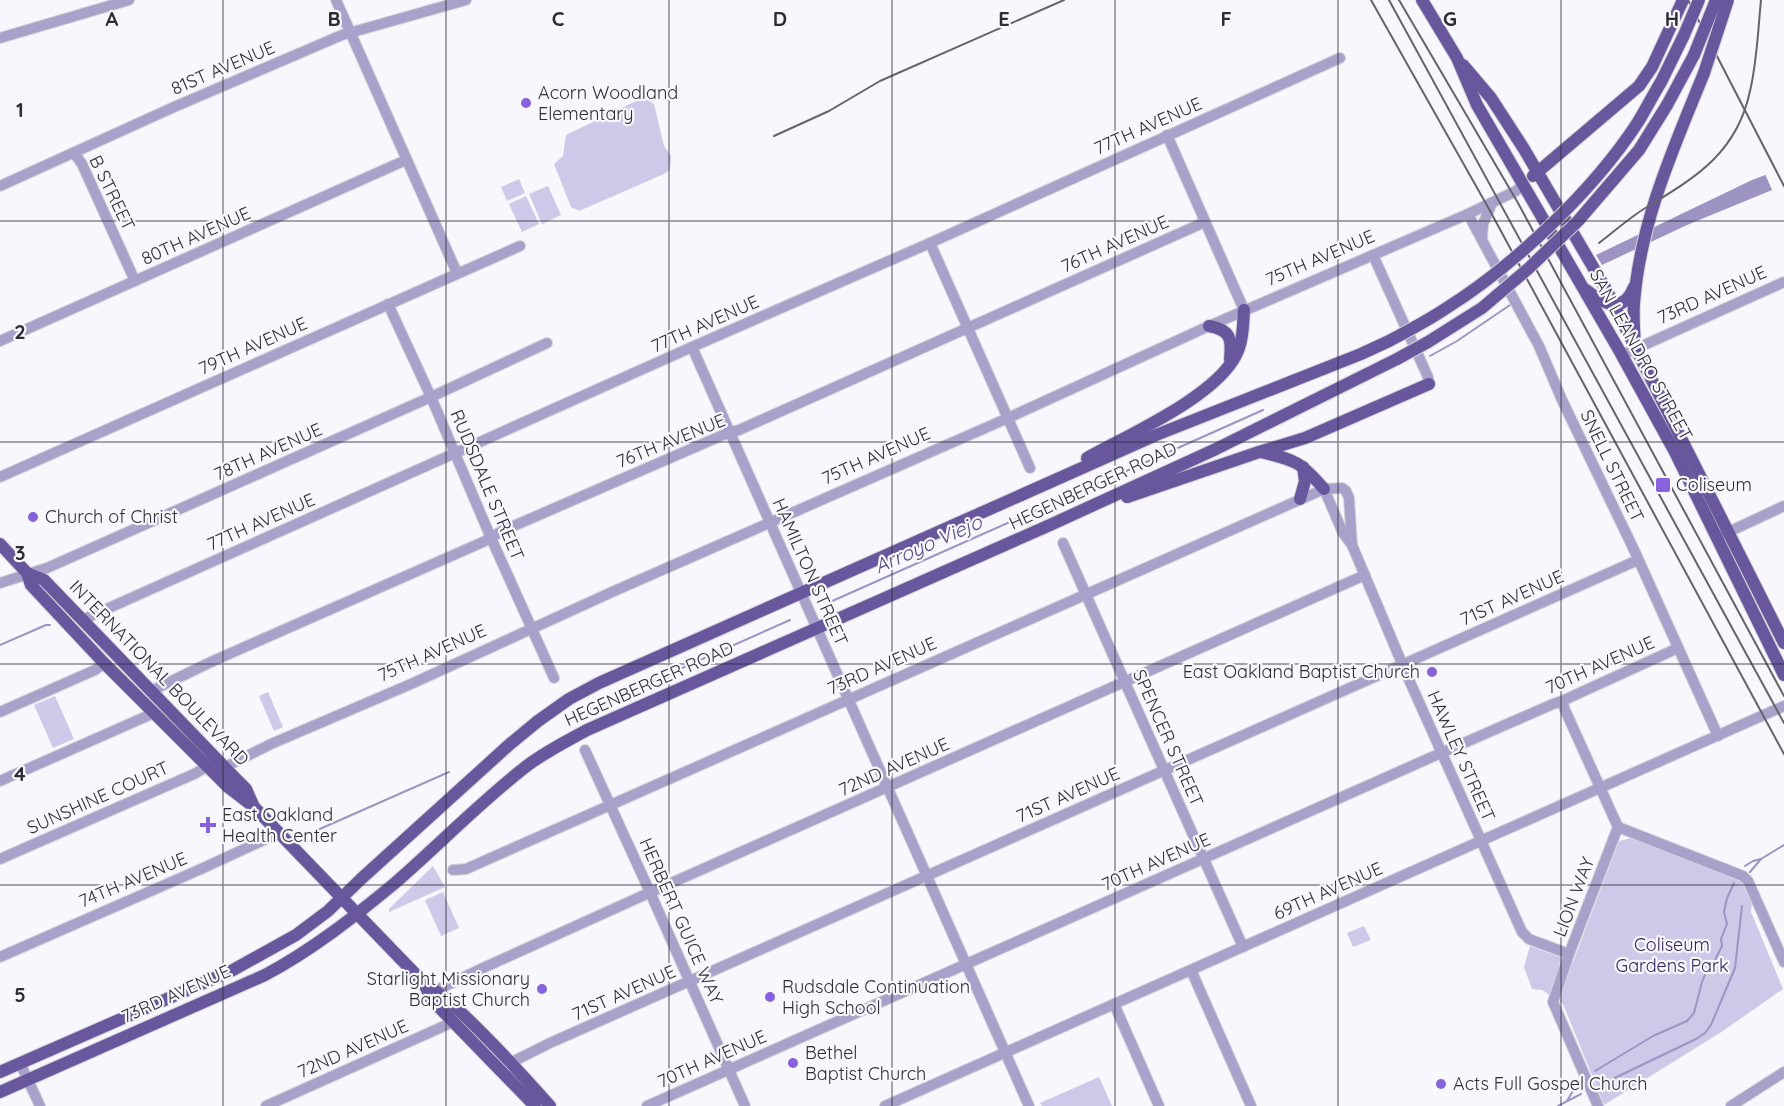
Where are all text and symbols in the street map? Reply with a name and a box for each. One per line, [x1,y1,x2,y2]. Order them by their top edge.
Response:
text: A [106,6,119,31]
text: B [327,6,341,31]
text: C [552,6,565,31]
text: D [773,6,787,31]
text: E [998,6,1010,31]
text: F [1220,6,1232,31]
text: G [1443,6,1457,31]
text: H [1665,6,1679,31]
street label: 81ST AVENUE [167,35,278,100]
place label: Acorn Woodland Elementary [538,81,678,125]
street label: 77TH AVENUE [1090,92,1205,160]
marker: Acorn Woodland Elementary [519,96,533,110]
text: 1 [16,97,24,122]
street label: B STREET [84,151,141,234]
street label: 80TH AVENUE [138,201,254,270]
street label: 76TH AVENUE [1057,210,1172,278]
street label: 75TH AVENUE [1262,224,1378,291]
street label: 73RD AVENUE [1654,260,1770,329]
street label: SAN LEANDRO STREET [1585,265,1698,444]
street label: 77TH AVENUE [647,290,762,358]
street label: 79TH AVENUE [195,311,311,380]
text: 2 [14,319,26,344]
street label: RUDSDALE STREET [445,406,530,564]
street label: SNELL STREET [1575,406,1650,526]
street label: 76TH AVENUE [613,408,729,473]
street label: 78TH AVENUE [210,417,325,486]
street label: 75TH AVENUE [818,421,934,490]
street label: HEGENBERGER ROAD [1005,436,1180,535]
place label: Coliseum [1676,473,1752,496]
marker: Coliseum [1654,476,1672,494]
street label: 77TH AVENUE [203,488,318,556]
street label: HAMILTON STREET [768,494,853,649]
place label: Church of Christ [45,505,178,528]
water label: Arroyo Viejo [870,508,986,578]
marker: Church of Christ [26,510,40,524]
text: 3 [15,540,25,565]
street label: 71ST AVENUE [1456,564,1567,631]
street label: INTERNATIONAL BOULEVARD [65,575,254,770]
street label: 75TH AVENUE [374,618,490,687]
street label: 70TH AVENUE [1542,630,1658,699]
street label: 73RD AVENUE [824,631,940,700]
street label: HEGENBERGER ROAD [561,636,737,731]
place label: East Oakland Baptist Church [1183,660,1420,683]
marker: East Oakland Baptist Church [1425,665,1439,679]
street label: SPENCER STREET [1128,666,1209,810]
street label: HAWLEY STREET [1422,687,1501,825]
street label: 72ND AVENUE [835,732,953,801]
street label: SUNSHINE COURT [23,756,172,839]
text: 4 [14,761,26,786]
street label: 71ST AVENUE [1012,761,1123,828]
place label: East Oakland Health Center [222,803,337,847]
marker: East Oakland Health Center [199,816,217,834]
street label: 70TH AVENUE [1098,827,1214,896]
street label: HERBERT GUICE WAY [634,834,728,1007]
street label: 74TH AVENUE [75,846,190,913]
street label: LION WAY [1548,854,1599,940]
street label: 69TH AVENUE [1270,856,1386,925]
park label: Coliseum Gardens Park [1615,933,1729,977]
street label: 73RD AVENUE [118,959,234,1028]
street label: 71ST AVENUE [568,959,679,1026]
place label: Starlight Missionary Baptist Church [367,967,530,1011]
place label: Rudsdale Continuation High School [782,975,970,1019]
text: 5 [14,982,26,1007]
marker: Starlight Missionary Baptist Church [535,982,549,996]
marker: Rudsdale Continuation High School [763,990,777,1004]
street label: 72ND AVENUE [294,1014,412,1083]
street label: 70TH AVENUE [654,1024,770,1093]
place label: Bethel Baptist Church [805,1041,926,1085]
marker: Bethel Baptist Church [786,1056,800,1070]
place label: Acts Full Gospel Church [1453,1072,1647,1095]
marker: Acts Full Gospel Church [1434,1077,1448,1091]

